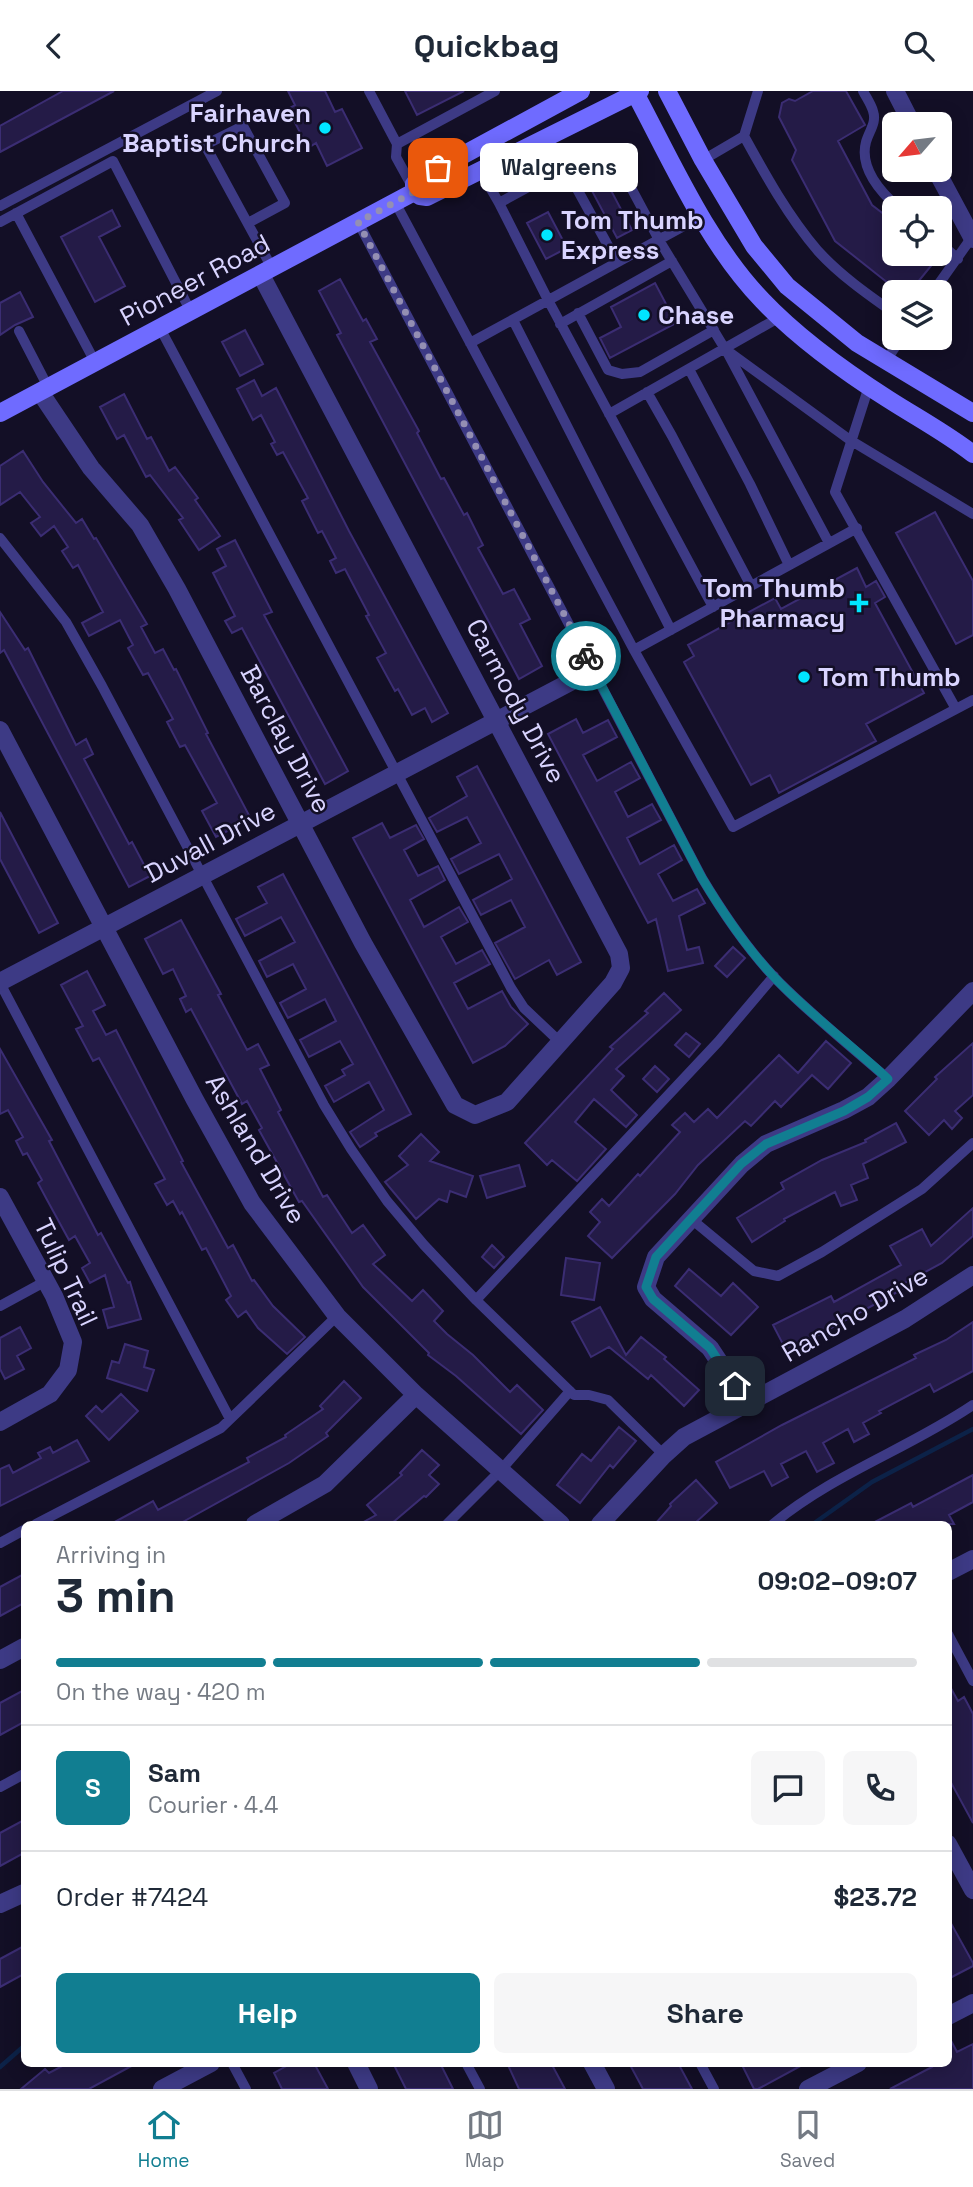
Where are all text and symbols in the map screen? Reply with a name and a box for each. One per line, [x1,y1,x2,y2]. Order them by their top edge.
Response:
text: Quickbag [414,26,559,66]
icon: back [35,27,73,65]
icon: search [900,27,938,65]
place label: Fairhaven Baptist Church [122,96,311,160]
north arrow [882,112,952,182]
map controls [882,112,952,350]
marker: Fairhaven Baptist Church [317,120,333,136]
pin [408,138,468,198]
callout: Walgreens [480,143,638,193]
icon: bag [419,149,457,187]
text: Walgreens [501,152,617,182]
button: locate [882,196,952,266]
place label: Tom Thumb Express [561,203,704,267]
street label: Pioneer Road [114,226,276,334]
marker: Tom Thumb Express [539,227,555,243]
button: layers [882,280,952,350]
place label: Chase [658,298,734,332]
marker: Chase [636,307,652,323]
place label: Tom Thumb Pharmacy [702,571,845,635]
marker: Tom Thumb Pharmacy [851,595,867,611]
street label: Carmody Drive [458,613,574,789]
courier [551,621,621,691]
icon: bike [567,637,605,675]
street label: Barclay Drive [233,659,339,819]
place label: Tom Thumb [818,660,961,694]
marker: Tom Thumb [796,669,812,685]
street label: Duvall Drive [139,793,281,891]
street label: Ashland Drive [198,1068,314,1230]
street label: Tulip Trail [26,1213,106,1331]
street label: Rancho Drive [776,1258,934,1370]
pin [705,1356,765,1416]
icon: home [716,1367,754,1405]
text: Arriving in [56,1540,166,1570]
text: 09:02–09:07 [757,1564,917,1598]
text: 3 min [56,1567,176,1625]
text: On the way · 420 m [56,1677,266,1707]
button: chat [751,1751,825,1825]
button: phone [843,1751,917,1825]
text: Sam [148,1756,201,1790]
text: S [85,1771,101,1805]
text: Courier · 4.4 [148,1790,278,1820]
text: Order #7424 [56,1880,208,1914]
text: $23.72 [833,1880,917,1914]
button: Help [56,1973,480,2053]
button: Share [494,1973,917,2053]
tab: Home [138,2106,189,2173]
tab: Map [465,2106,504,2173]
tab: Saved [780,2106,835,2173]

